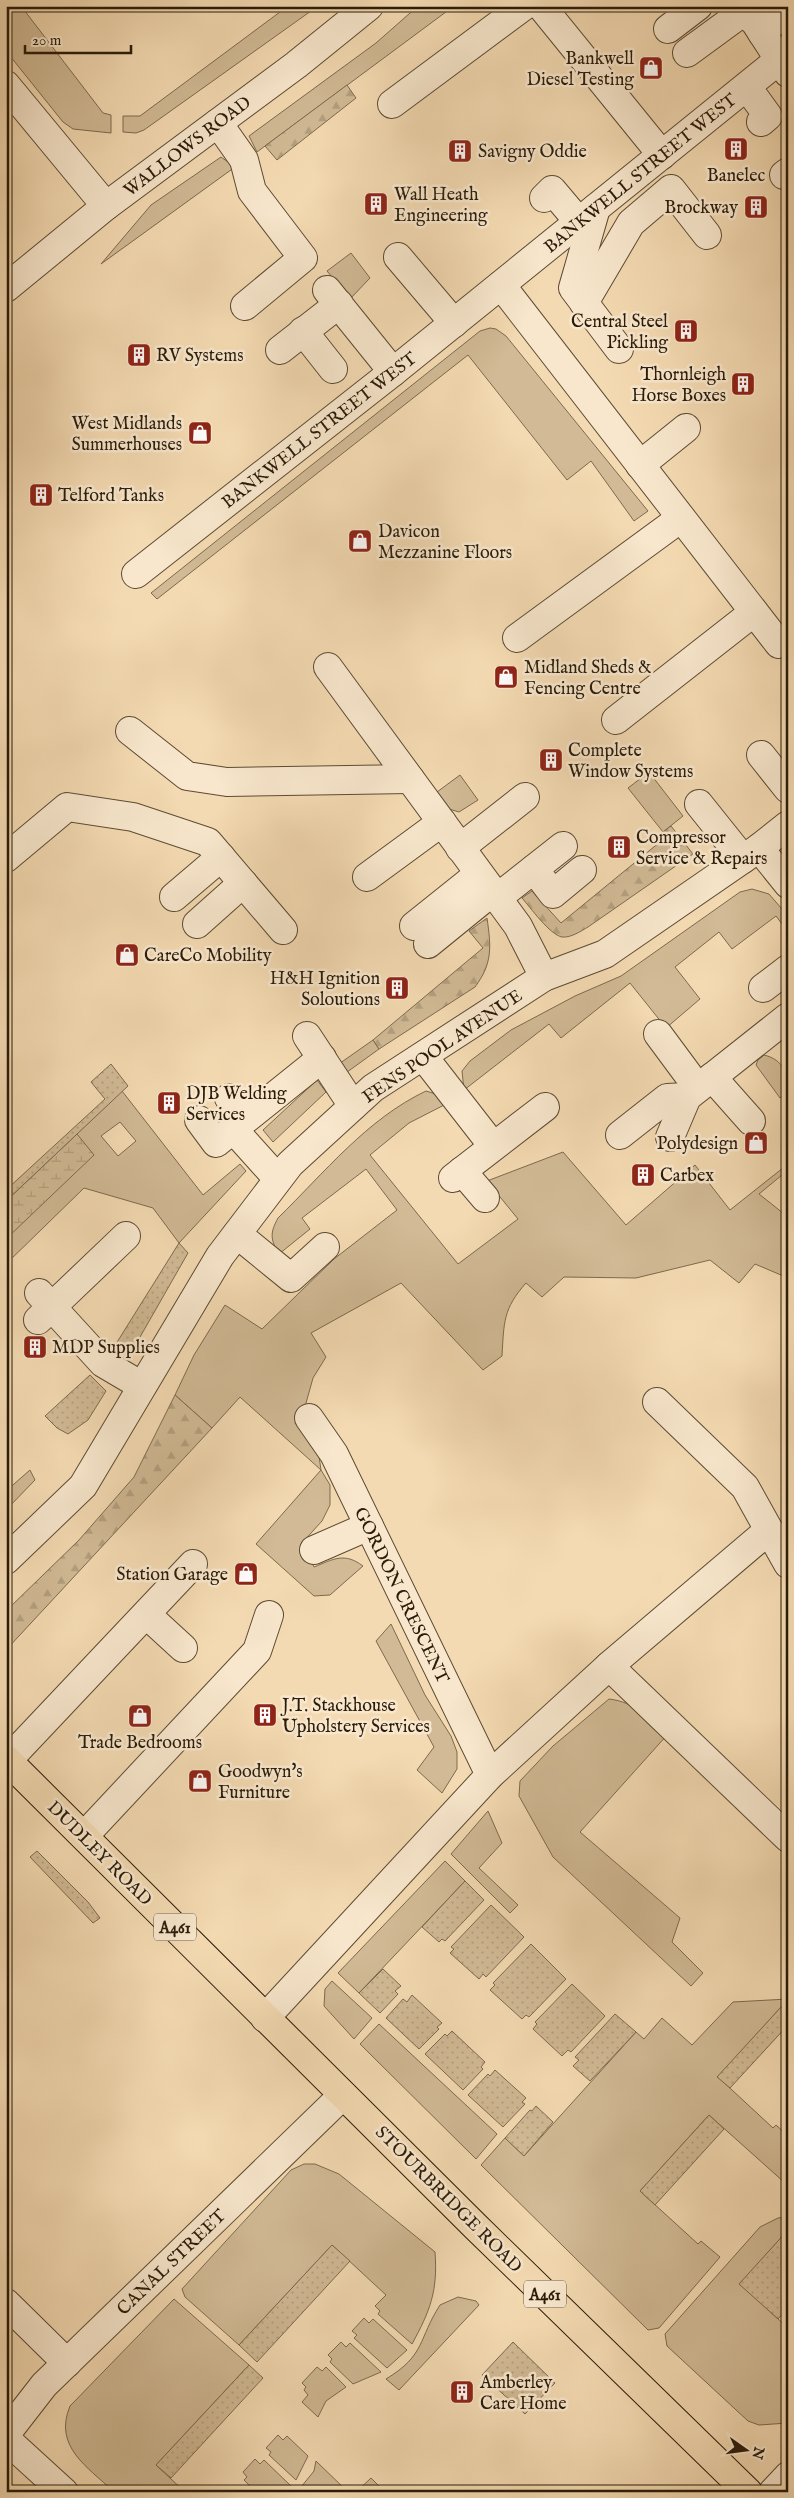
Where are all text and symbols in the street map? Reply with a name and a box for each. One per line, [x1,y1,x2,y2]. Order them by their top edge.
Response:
scale bar [25,22,131,54]
text: 20 m [32,31,62,50]
place label: Bankwell Diesel Testing [527,48,634,92]
shop icon: Bankwell Diesel Testing [638,55,664,81]
street label: BANKWELL STREET WEST [540,89,742,259]
street label: WALLOWS ROAD [120,92,256,203]
building icon: Banelec [723,136,749,162]
building icon: Savigny Oddie [447,138,473,164]
place label: Savigny Oddie [478,141,587,164]
place label: Banelec [707,165,765,188]
place label: Wall Heath Engineering [394,184,488,228]
building icon: Wall Heath Engineering [363,191,389,217]
building icon: Brockway [743,194,769,220]
place label: Brockway [664,197,738,220]
place label: Central Steel Pickling [571,311,668,355]
building icon: Central Steel Pickling [673,318,699,344]
building icon: RV Systems [126,342,152,368]
place label: RV Systems [156,345,244,368]
street label: BANKWELL STREET WEST [218,348,422,515]
place label: Thornleigh Horse Boxes [631,364,726,408]
building icon: Thornleigh Horse Boxes [730,371,756,397]
place label: West Midlands Summerhouses [71,413,182,457]
shop icon: West Midlands Summerhouses [187,420,213,446]
building icon: Telford Tanks [28,482,54,508]
place label: Telford Tanks [58,485,164,508]
place label: Davicon Mezzanine Floors [378,521,512,565]
shop icon: Davicon Mezzanine Floors [347,528,373,554]
place label: Midland Sheds & Fencing Centre [524,657,652,701]
shop icon: Midland Sheds & Fencing Centre [493,664,519,690]
place label: Complete Window Systems [568,740,693,784]
building icon: Complete Window Systems [538,747,564,773]
place label: Compressor Service & Repairs [636,827,767,871]
building icon: Compressor Service & Repairs [606,834,632,860]
shop icon: CareCo Mobility [114,942,140,968]
place label: CareCo Mobility [144,945,272,968]
place label: H&H Ignition Soloutions [270,968,380,1012]
building icon: H&H Ignition Soloutions [384,975,410,1001]
street label: FENS POOL AVENUE [358,985,527,1109]
place label: DJB Welding Services [186,1083,287,1127]
building icon: DJB Welding Services [156,1090,182,1116]
shop icon: Polydesign [743,1130,769,1156]
place label: Polydesign [657,1133,738,1156]
building icon: Carbex [630,1162,656,1188]
place label: Carbex [660,1165,714,1188]
building icon: MDP Supplies [22,1334,48,1360]
place label: MDP Supplies [52,1337,160,1360]
street label: GORDON CRESCENT [348,1504,453,1688]
shop icon: Station Garage [233,1561,259,1587]
place label: Station Garage [116,1564,228,1587]
place label: J.T. Stackhouse Upholstery Services [280,1695,430,1739]
building icon: J.T. Stackhouse Upholstery Services [252,1702,278,1728]
shop icon: Trade Bedrooms [127,1703,153,1729]
place label: Trade Bedrooms [78,1732,202,1755]
place label: Goodwyn's Furniture [218,1761,303,1805]
shop icon: Goodwyn's Furniture [187,1768,213,1794]
street label: DUDLEY ROAD [42,1797,156,1911]
road number: A461 [154,1914,196,1940]
street label: STOURBRIDGE ROAD [370,2122,526,2278]
street label: CANAL STREET [113,2205,231,2321]
road number: A461 [524,2280,566,2308]
place label: Amberley Care Home [479,2372,566,2416]
building icon: Amberley Care Home [449,2379,475,2405]
north arrow [722,2426,772,2476]
text: N [747,2444,768,2461]

